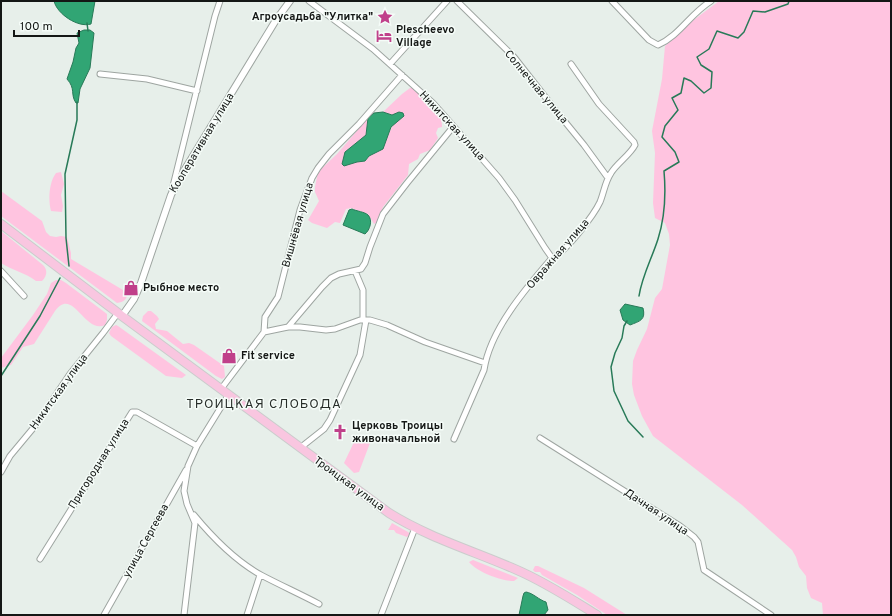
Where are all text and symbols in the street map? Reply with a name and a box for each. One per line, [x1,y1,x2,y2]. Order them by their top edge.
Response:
place icon: Агроусадьба "Улитка" [376,8,394,26]
place label: Агроусадьба "Улитка" [252,10,373,24]
scale bar [14,12,79,38]
text: 100 m [20,19,53,35]
place label: Plescheevo Village [396,23,455,50]
hotel icon: Plescheevo Village [375,27,393,45]
street label: Солнечная улица [501,47,571,127]
street label: Никитская улица [416,88,488,164]
street label: Кооперативная улица [167,90,238,196]
street label: Вишнёвая улица [279,181,317,269]
street label: Овражная улица [524,216,592,292]
shop icon: Рыбное место [122,279,140,297]
place label: Рыбное место [143,281,219,295]
shop icon: Fit service [220,347,238,365]
place label: Fit service [241,349,295,363]
street label: Никитская улица [27,351,91,433]
district label: ТРОИЦКАЯ СЛОБОДА [186,397,342,413]
street label: Пригородная улица [66,416,133,512]
place label: Церковь Троицы живоначальной [352,419,443,446]
church icon: Церковь Троицы живоначальной [331,423,349,441]
street label: Троицкая улица [311,454,387,514]
street label: Дачная улица [621,485,691,539]
street label: улица Сергеева [120,501,172,580]

